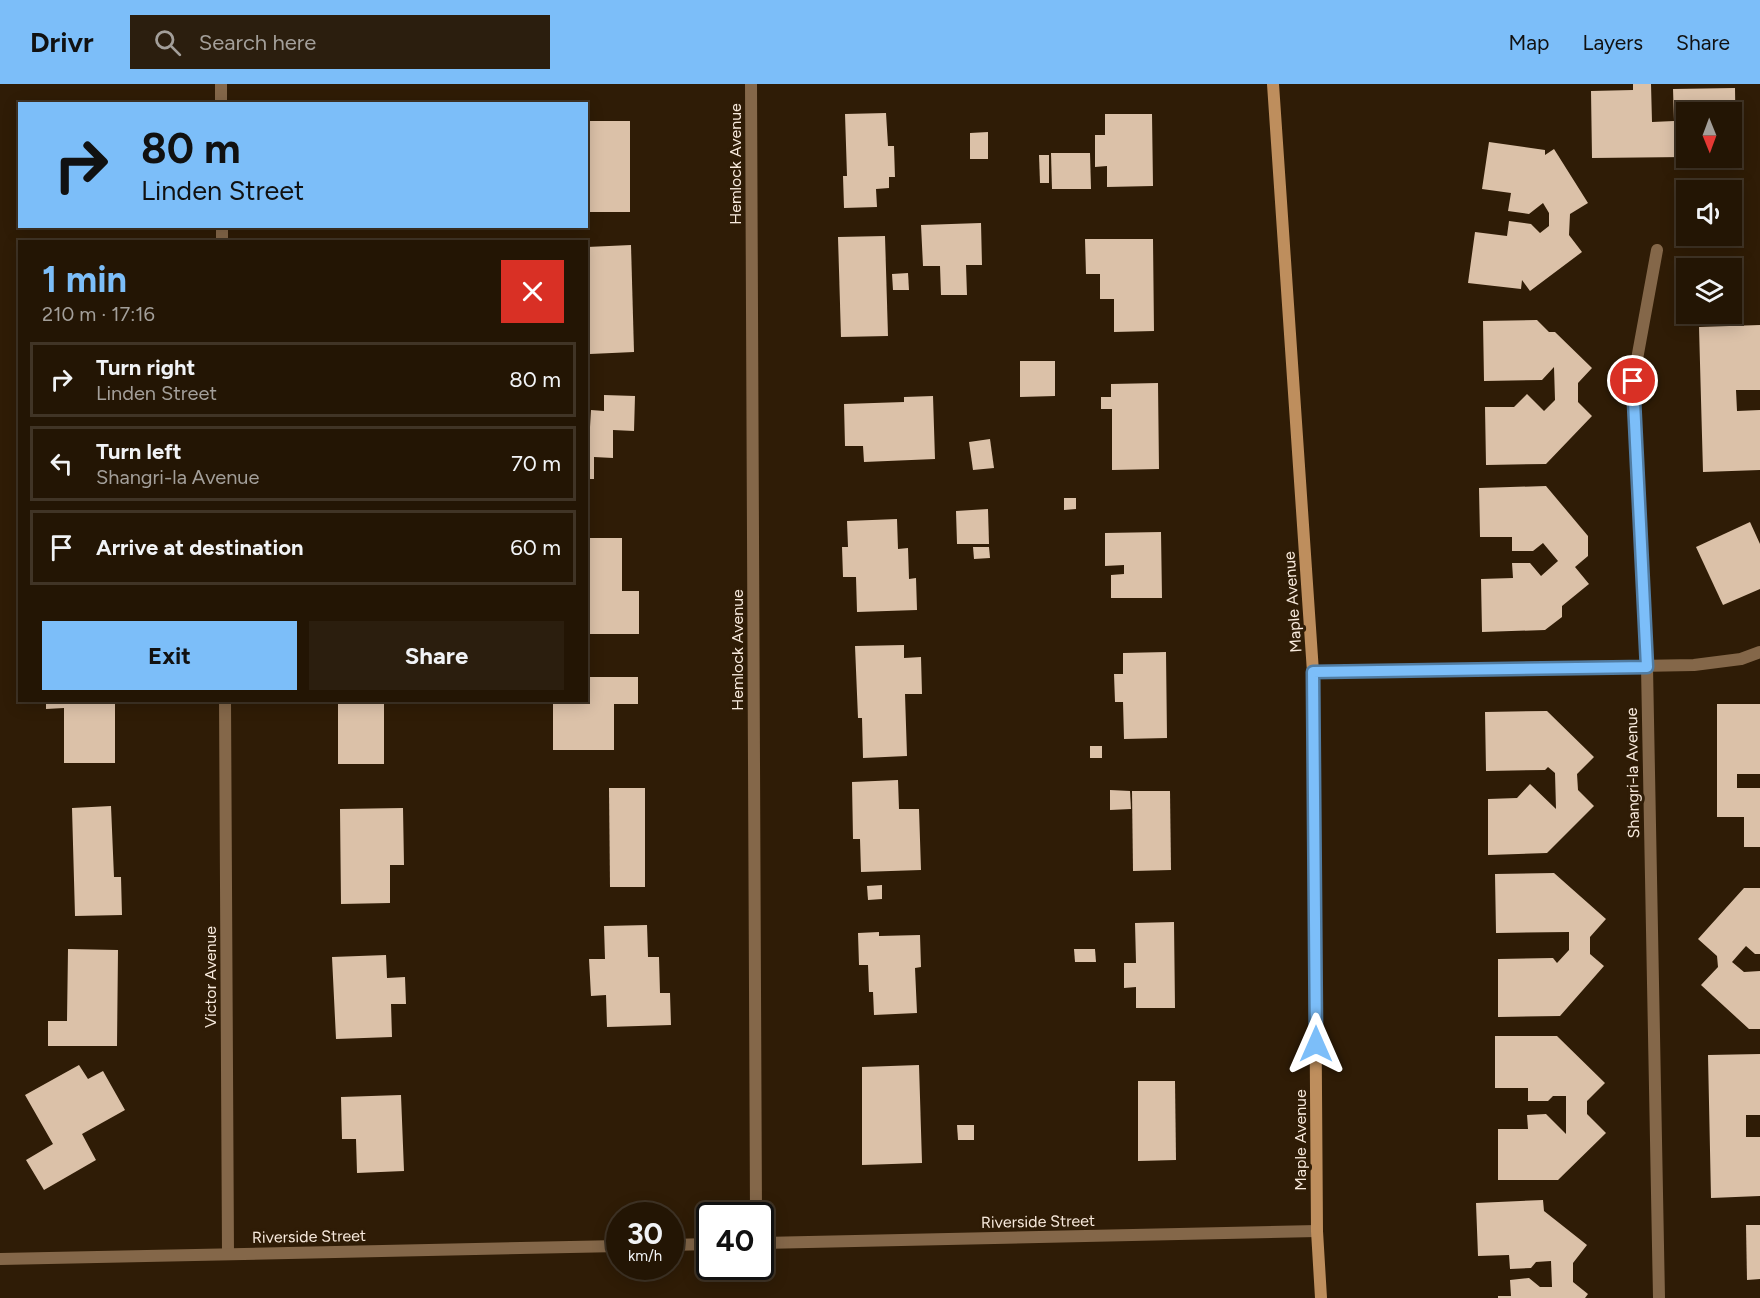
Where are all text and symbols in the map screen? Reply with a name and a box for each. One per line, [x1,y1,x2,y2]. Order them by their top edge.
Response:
search box [130,15,550,69]
text: Drivr [30,25,94,59]
icon: search [151,26,184,59]
text: Search here [199,29,316,56]
text: Map [1509,30,1549,55]
text: Layers [1582,30,1643,55]
text: Share [1676,30,1730,55]
north arrow [1676,102,1742,168]
map controls [1676,102,1742,324]
street label: Hemlock Avenue [726,103,745,225]
text: 80 m [141,123,241,174]
icon: right [42,126,120,204]
text: Linden Street [141,174,304,207]
button: sound [1676,180,1742,246]
text: 1 min [42,258,127,301]
button: layers [1676,258,1742,324]
button: close [501,260,564,323]
text: 210 m · 17:16 [42,302,155,326]
text: Turn right [96,354,195,381]
pin [1607,355,1658,406]
icon: right [45,363,78,396]
icon: arrive [1616,364,1649,397]
text: 80 m [509,366,561,393]
text: Linden Street [96,381,217,405]
text: Turn left [96,438,182,465]
icon: left [45,447,78,480]
text: 70 m [511,450,561,477]
text: Shangri-la Avenue [96,465,259,489]
icon: arrive [45,531,78,564]
text: Arrive at destination [96,534,304,561]
text: 60 m [510,534,561,561]
street label: Maple Avenue [1279,550,1306,653]
street label: Hemlock Avenue [728,589,747,711]
button: Exit [42,621,297,690]
button: Share [309,621,564,690]
street label: Shangri-la Avenue [1622,707,1643,839]
street label: Victor Avenue [201,926,220,1028]
position arrow [1284,1012,1348,1076]
street label: Maple Avenue [1291,1089,1310,1191]
speed limit sign: 40 [696,1202,774,1280]
street label: Riverside Street [981,1211,1095,1232]
text: 30 [627,1215,663,1252]
street label: Riverside Street [252,1226,366,1247]
text: km/h [628,1247,662,1265]

